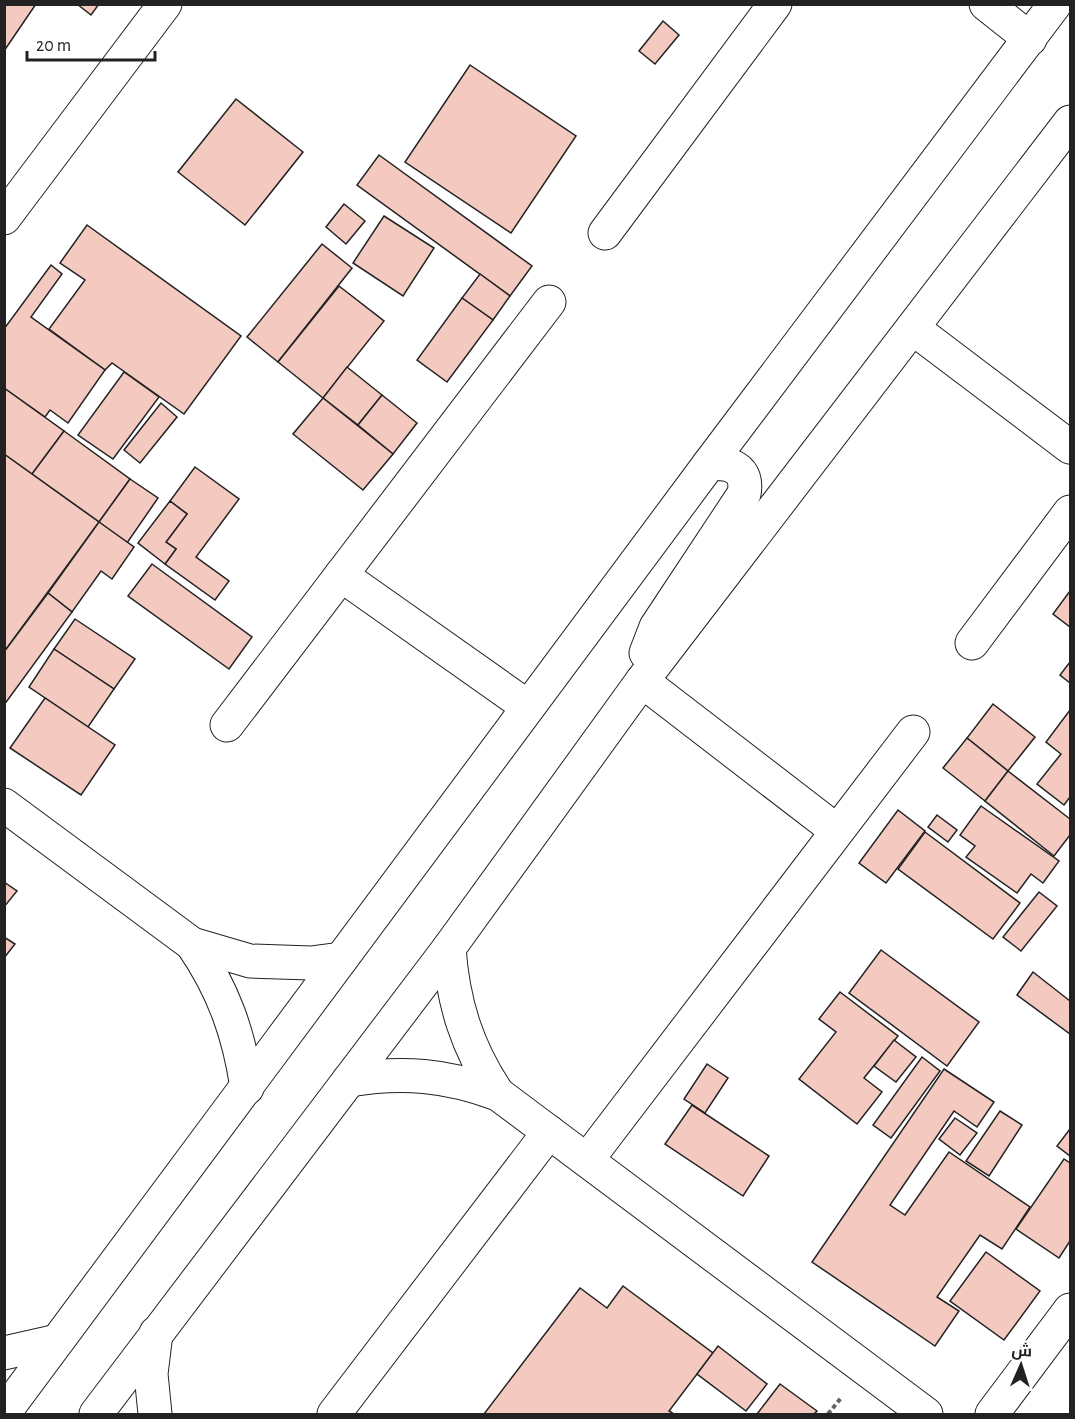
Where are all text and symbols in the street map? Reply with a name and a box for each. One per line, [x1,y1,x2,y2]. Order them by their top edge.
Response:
scale bar [27,24,154,62]
text: 20 m [36,37,71,55]
north arrow [991,1335,1051,1395]
text: ش [1011,1341,1032,1361]

